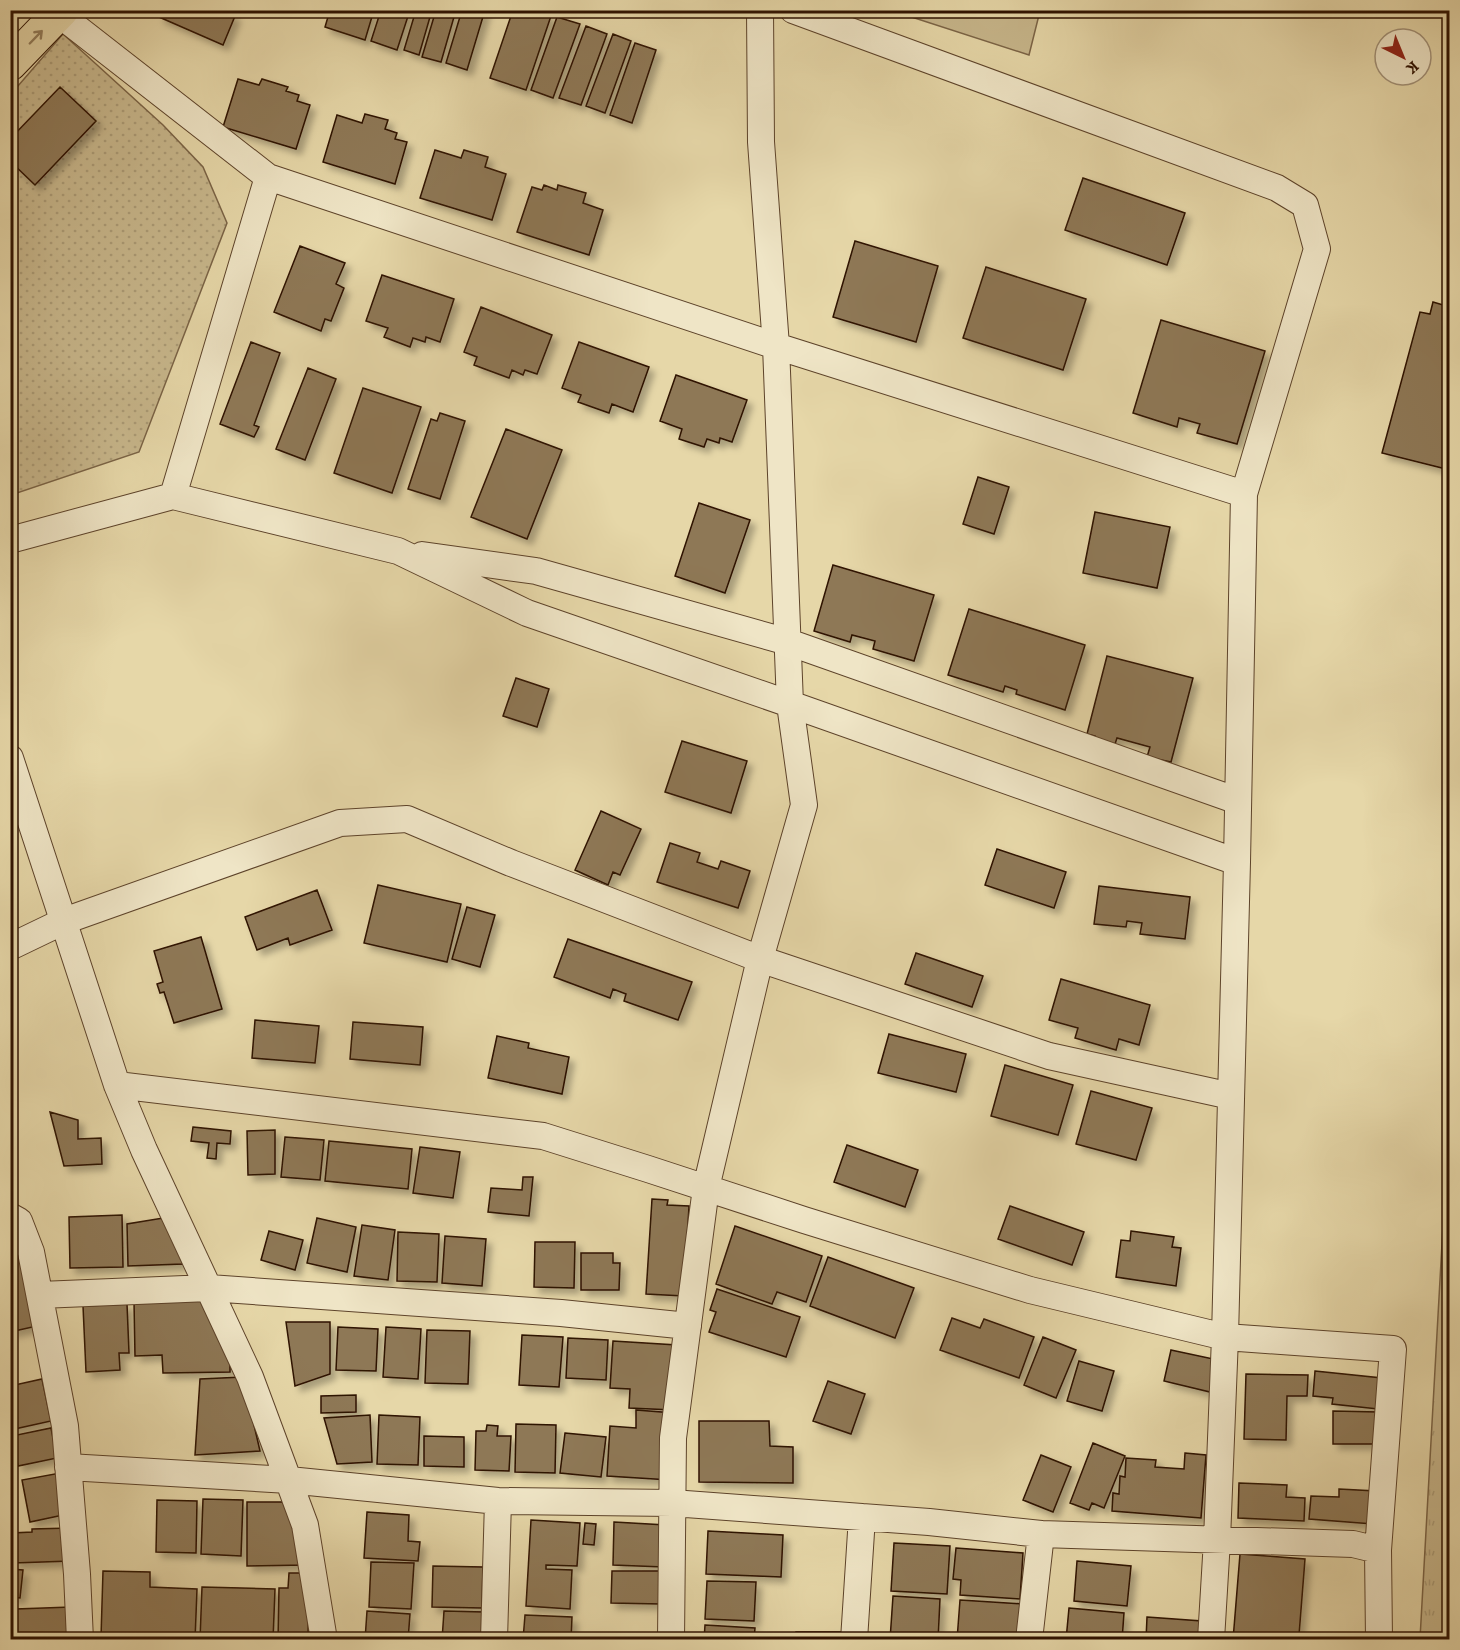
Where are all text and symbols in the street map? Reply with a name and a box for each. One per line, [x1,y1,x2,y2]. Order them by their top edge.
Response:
north arrow [1373,27,1433,87]
one-way arrow [29,30,44,45]
text: K [1401,56,1424,79]

